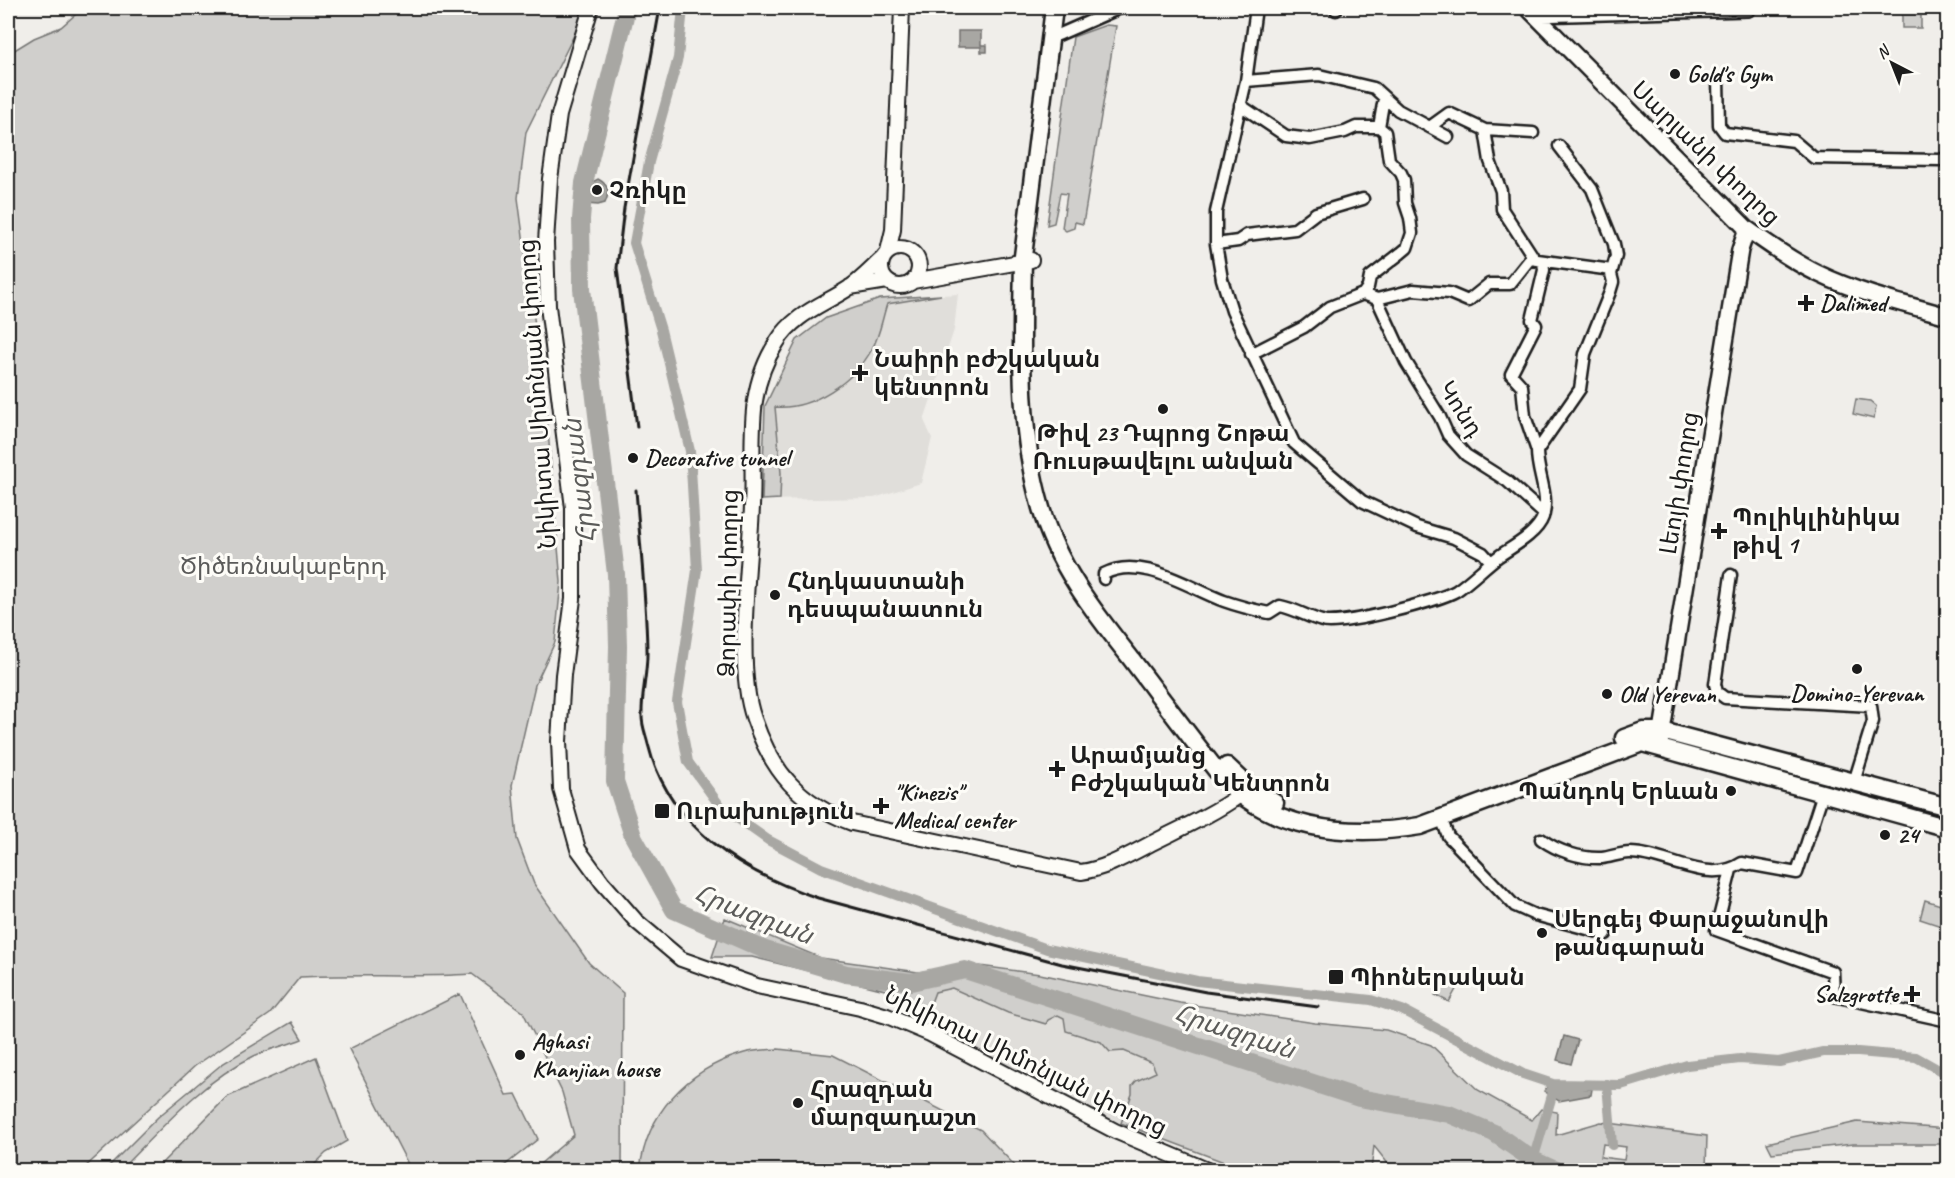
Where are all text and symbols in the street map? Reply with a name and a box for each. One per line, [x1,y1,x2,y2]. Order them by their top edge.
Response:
north arrow [1862,33,1922,93]
text: N [1872,40,1895,63]
place label: Gold's Gym [1687,59,1774,89]
marker: Gold's Gym [1668,67,1682,81]
street label: Սարյանի փողոց [1625,74,1787,232]
place label: Չռիկը [609,175,687,205]
marker: Չռիկը [590,183,604,197]
street label: Նիկիտա Սիմոնյան փողոց [511,238,563,550]
place label: Dalimed [1820,288,1890,318]
marker: Dalimed [1797,294,1815,312]
place label: Նաիրի բժշկական կենտրոն [874,344,1100,402]
marker: Նաիրի բժշկական կենտրոն [851,364,869,382]
street label: Կոնդ [1432,375,1491,443]
marker: Թիվ 23 Դպրոց Շոթա Ռուսթավելու անվան [1156,402,1170,416]
street label: Լեոյի փողոց [1653,409,1705,557]
water label: Հրազդան [555,416,603,545]
place label: Թիվ 23 Դպրոց Շոթա Ռուսթավելու անվան [1033,418,1293,476]
place label: Decorative tunnel [645,443,794,473]
marker: Decorative tunnel [626,451,640,465]
street label: Ձորափի փողոց [711,489,745,677]
place label: Պոլիկլինիկա թիվ 1 [1732,502,1901,560]
marker: Պոլիկլինիկա թիվ 1 [1710,522,1728,540]
park label: Ծիծեռնակաբերդ [180,551,387,581]
place label: Հնդկաստանի դեսպանատուն [787,566,983,624]
marker: Հնդկաստանի դեսպանատուն [768,588,782,602]
marker: Domino-Yerevan [1850,662,1864,676]
place label: Domino-Yerevan [1790,678,1926,708]
place label: Old Yerevan [1619,679,1717,709]
marker: Old Yerevan [1600,687,1614,701]
place label: Արամյանց Բժշկական Կենտրոն [1070,740,1330,798]
marker: Արամյանց Բժշկական Կենտրոն [1048,760,1066,778]
place label: Պանդոկ Երևան [1518,776,1719,806]
place label: "Kinezis" Medical center [894,777,1017,835]
marker: Պանդոկ Երևան [1724,784,1738,798]
place label: Ուրախություն [676,796,855,826]
marker: "Kinezis" Medical center [872,797,890,815]
marker: Ուրախություն [653,802,671,820]
place label: 24 [1897,820,1922,850]
marker: 24 [1878,828,1892,842]
water label: Հրազդան [690,877,819,953]
place label: Սերգեյ Փարաջանովի թանգարան [1554,904,1829,962]
marker: Սերգեյ Փարաջանովի թանգարան [1535,926,1549,940]
place label: Պիոներական [1350,962,1525,992]
marker: Պիոներական [1327,968,1345,986]
street label: Նիկիտա Սիմոնյան փողոց [880,979,1172,1143]
place label: Salzgrotte [1814,979,1900,1009]
marker: Salzgrotte [1903,985,1921,1003]
water label: Հրազդան [1171,997,1300,1067]
place label: Aghasi Khanjian house [532,1026,661,1084]
marker: Aghasi Khanjian house [513,1048,527,1062]
place label: Հրազդան մարզադաշտ [810,1074,977,1132]
marker: Հրազդան մարզադաշտ [791,1096,805,1110]

